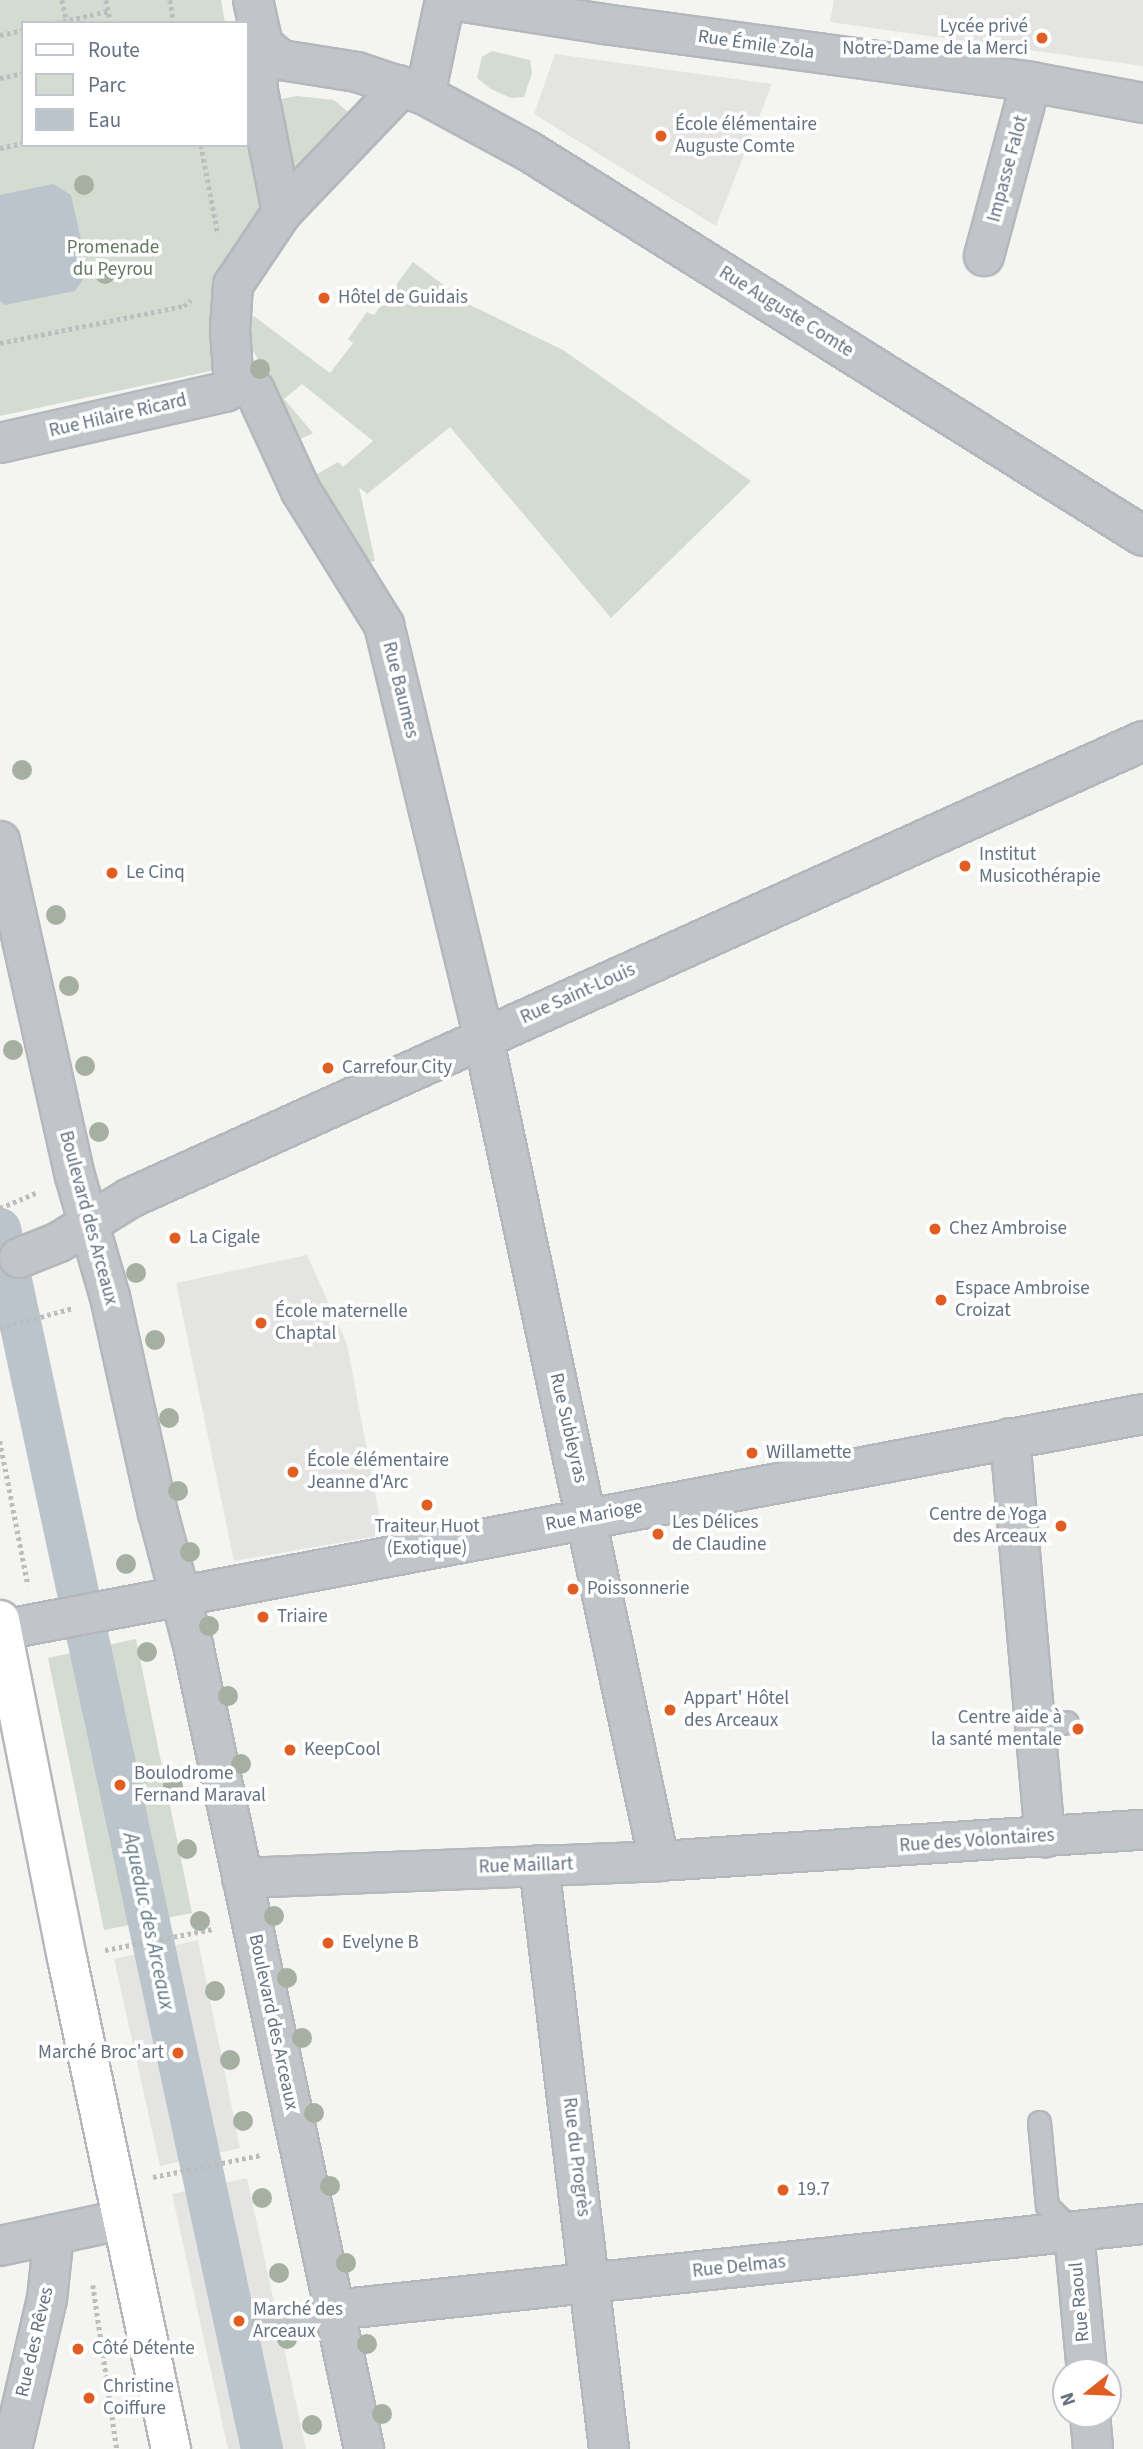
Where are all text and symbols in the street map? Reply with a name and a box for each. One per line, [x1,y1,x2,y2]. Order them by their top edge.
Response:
place label: Lycée privé Notre-Dame de la Merci [842,16,1028,60]
legend [21,21,248,147]
street label: Rue Émile Zola [696,26,816,64]
marker: Lycée privé Notre-Dame de la Merci [1034,30,1050,46]
text: Route [88,35,140,65]
text: Parc [88,70,126,100]
text: Eau [88,105,121,135]
street label: Impasse Falot [983,113,1033,225]
place label: École élémentaire Auguste Comte [675,114,817,158]
marker: École élémentaire Auguste Comte [653,128,669,144]
park label: Promenade du Peyrou [67,237,159,281]
street label: Rue Auguste Comte [715,261,857,363]
place label: Hôtel de Guidais [338,287,468,309]
marker: Hôtel de Guidais [316,290,332,306]
street label: Rue Hilaire Ricard [47,389,189,443]
street label: Rue Baumes [377,639,423,741]
place label: Institut Musicothérapie [979,844,1101,888]
marker: Institut Musicothérapie [957,858,973,874]
place label: Le Cinq [126,862,185,884]
marker: Le Cinq [104,865,120,881]
street label: Rue Saint-Louis [517,959,639,1029]
place label: Carrefour City [342,1057,452,1079]
marker: Carrefour City [320,1060,336,1076]
street label: Boulevard des Arceaux [54,1128,122,1308]
place label: Chez Ambroise [949,1218,1067,1240]
marker: Chez Ambroise [927,1221,943,1237]
place label: La Cigale [189,1227,260,1249]
marker: La Cigale [167,1230,183,1246]
place label: Espace Ambroise Croizat [955,1278,1090,1322]
marker: Espace Ambroise Croizat [933,1292,949,1308]
place label: École maternelle Chaptal [275,1301,408,1345]
marker: École maternelle Chaptal [253,1315,269,1331]
street label: Rue Subleyras [544,1371,592,1485]
place label: Willamette [766,1442,851,1464]
marker: Willamette [744,1445,760,1461]
place label: École élémentaire Jeanne d'Arc [307,1450,449,1494]
marker: École élémentaire Jeanne d'Arc [285,1464,301,1480]
street label: Rue Marioge [544,1495,644,1537]
marker: Traiteur Huot (Exotique) [419,1497,435,1513]
place label: Centre de Yoga des Arceaux [929,1504,1047,1548]
place label: Les Délices de Claudine [672,1512,766,1556]
place label: Traiteur Huot (Exotique) [374,1516,480,1560]
marker: Centre de Yoga des Arceaux [1053,1518,1069,1534]
marker: Les Délices de Claudine [650,1526,666,1542]
place label: Poissonnerie [587,1578,689,1600]
marker: Poissonnerie [565,1581,581,1597]
place label: Triaire [277,1606,328,1628]
marker: Triaire [255,1609,271,1625]
place label: Appart' Hôtel des Arceaux [684,1688,789,1732]
marker: Appart' Hôtel des Arceaux [662,1702,678,1718]
place label: Centre aide à la santé mentale [931,1707,1062,1751]
marker: Centre aide à la santé mentale [1068,1719,1088,1739]
place label: KeepCool [304,1739,381,1761]
marker: KeepCool [282,1742,298,1758]
place label: Boulodrome Fernand Maraval [134,1763,266,1807]
marker: Boulodrome Fernand Maraval [112,1777,128,1793]
street label: Rue des Volontaires [899,1824,1055,1858]
water label: Aqueduc des Arceaux [118,1830,180,2012]
street label: Rue Maillart [478,1853,574,1879]
street label: Boulevard des Arceaux [243,1932,303,2112]
place label: Evelyne B [342,1932,419,1954]
marker: Evelyne B [320,1935,336,1951]
place label: Marché Broc'art [38,2042,164,2064]
marker: Marché Broc'art [170,2045,186,2061]
street label: Rue du Progrès [557,2096,595,2218]
place label: 19.7 [797,2179,830,2201]
marker: 19.7 [775,2182,791,2198]
street label: Rue Delmas [691,2251,787,2283]
street label: Rue Raoul [1065,2261,1095,2343]
street label: Rue des Rêves [11,2285,59,2399]
place label: Marché des Arceaux [253,2299,343,2343]
marker: Marché des Arceaux [231,2313,247,2329]
place label: Côté Détente [92,2338,195,2360]
marker: Côté Détente [70,2341,86,2357]
north arrow [1052,2358,1122,2428]
place label: Christine Coiffure [103,2376,174,2420]
text: N [1054,2389,1083,2409]
marker: Christine Coiffure [81,2390,97,2406]

